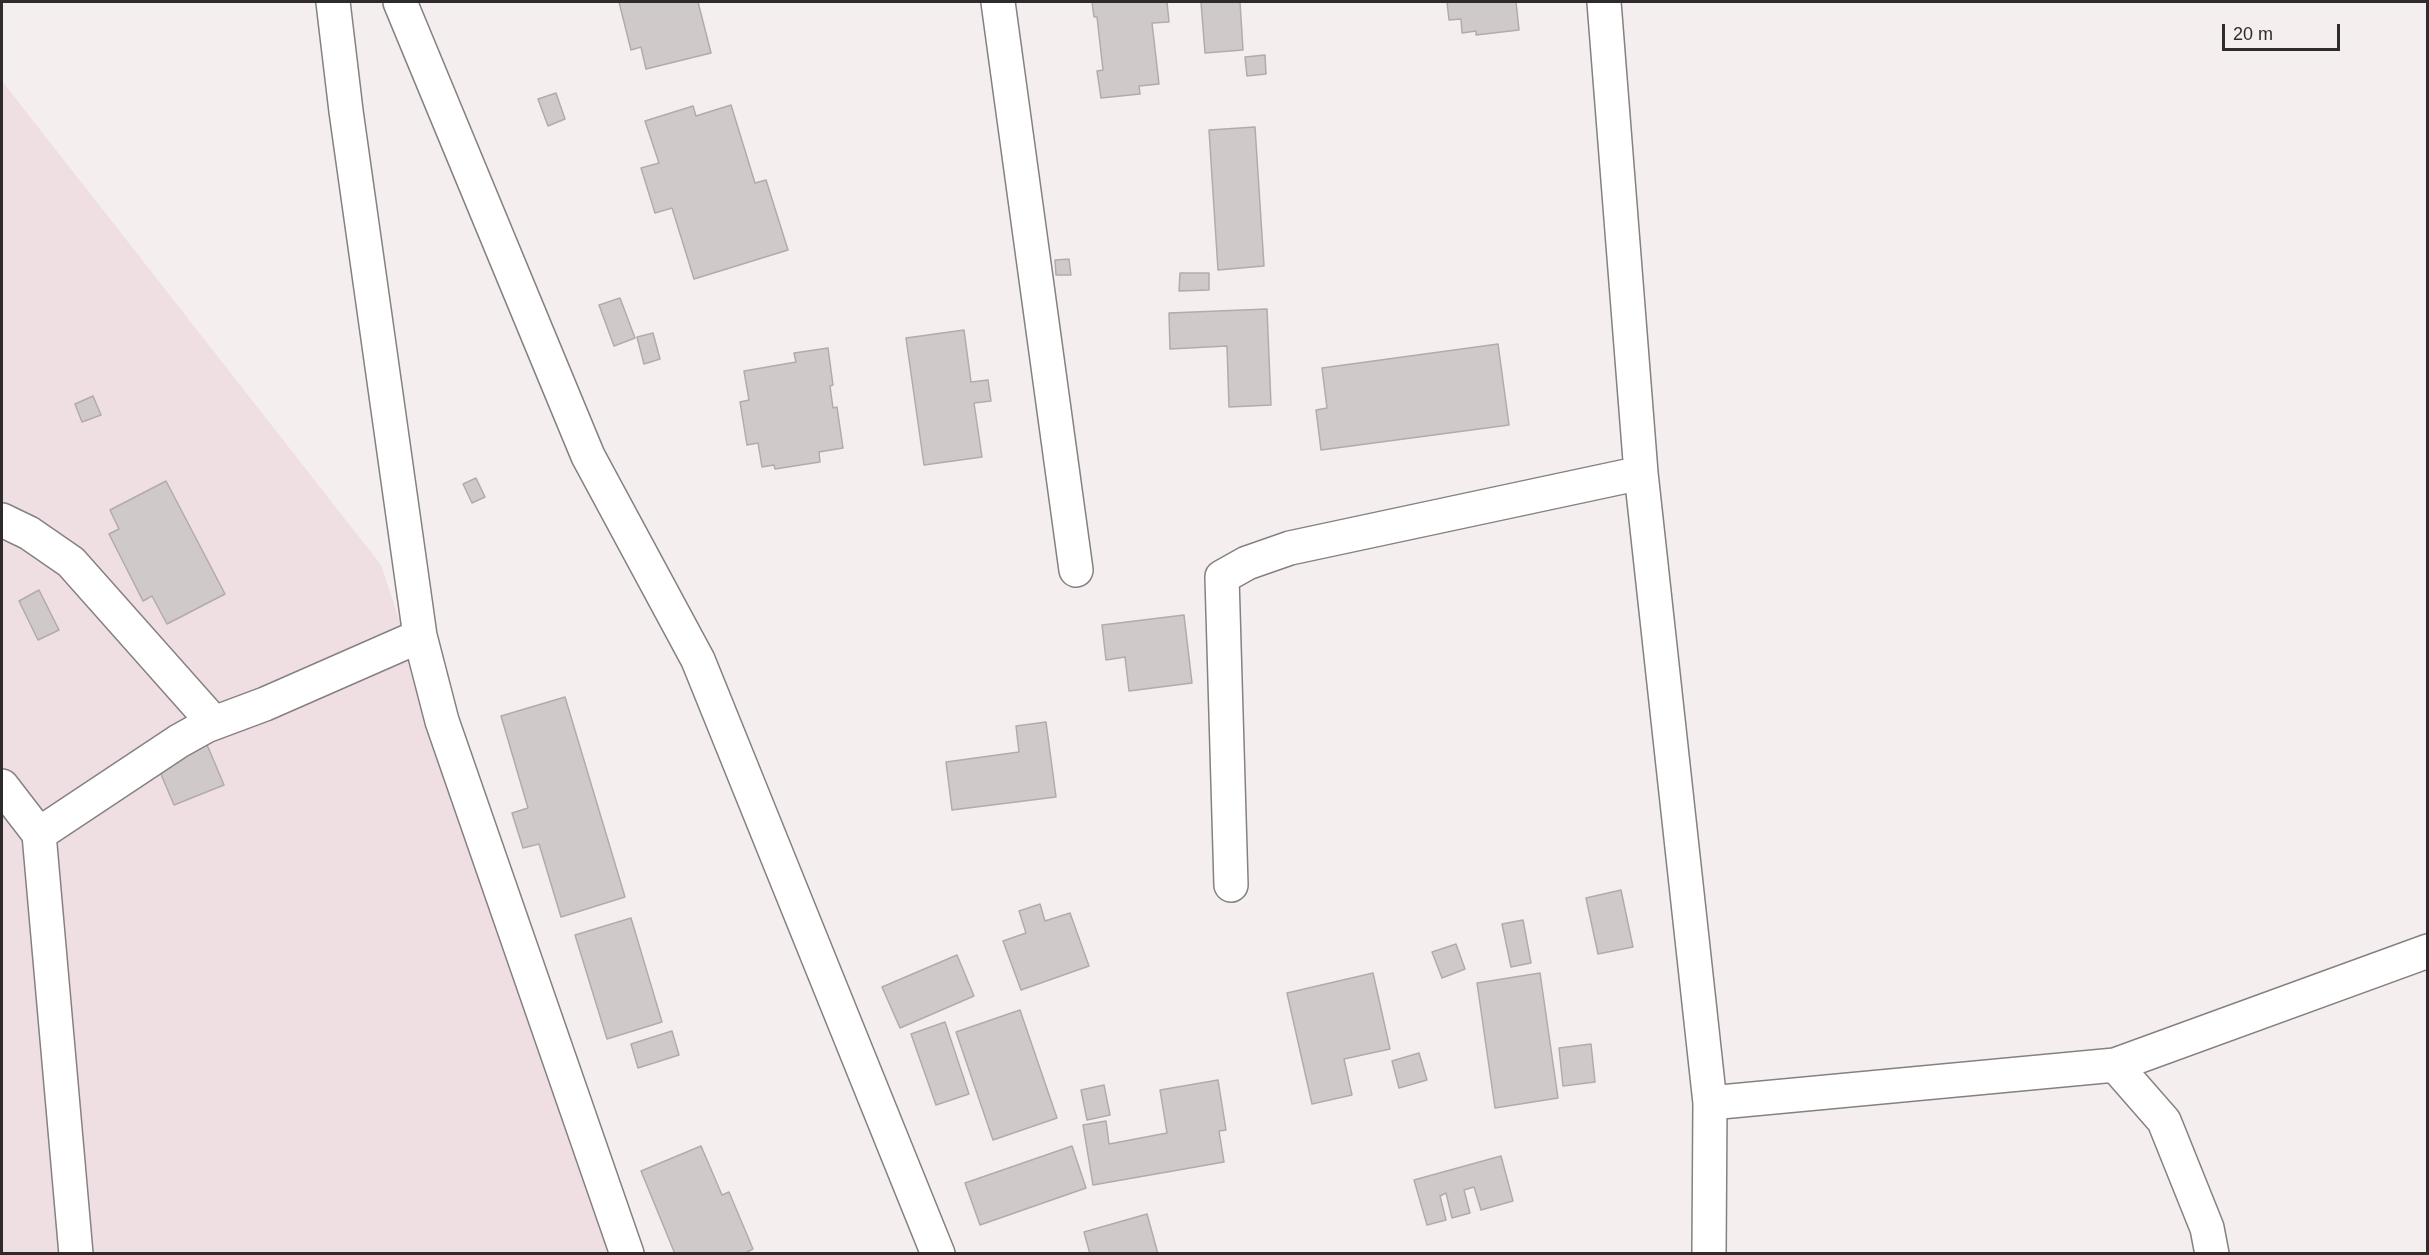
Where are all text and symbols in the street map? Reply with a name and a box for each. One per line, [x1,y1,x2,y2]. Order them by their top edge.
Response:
scale bar [2225,12,2344,50]
text: 20 m [2233,24,2273,44]

